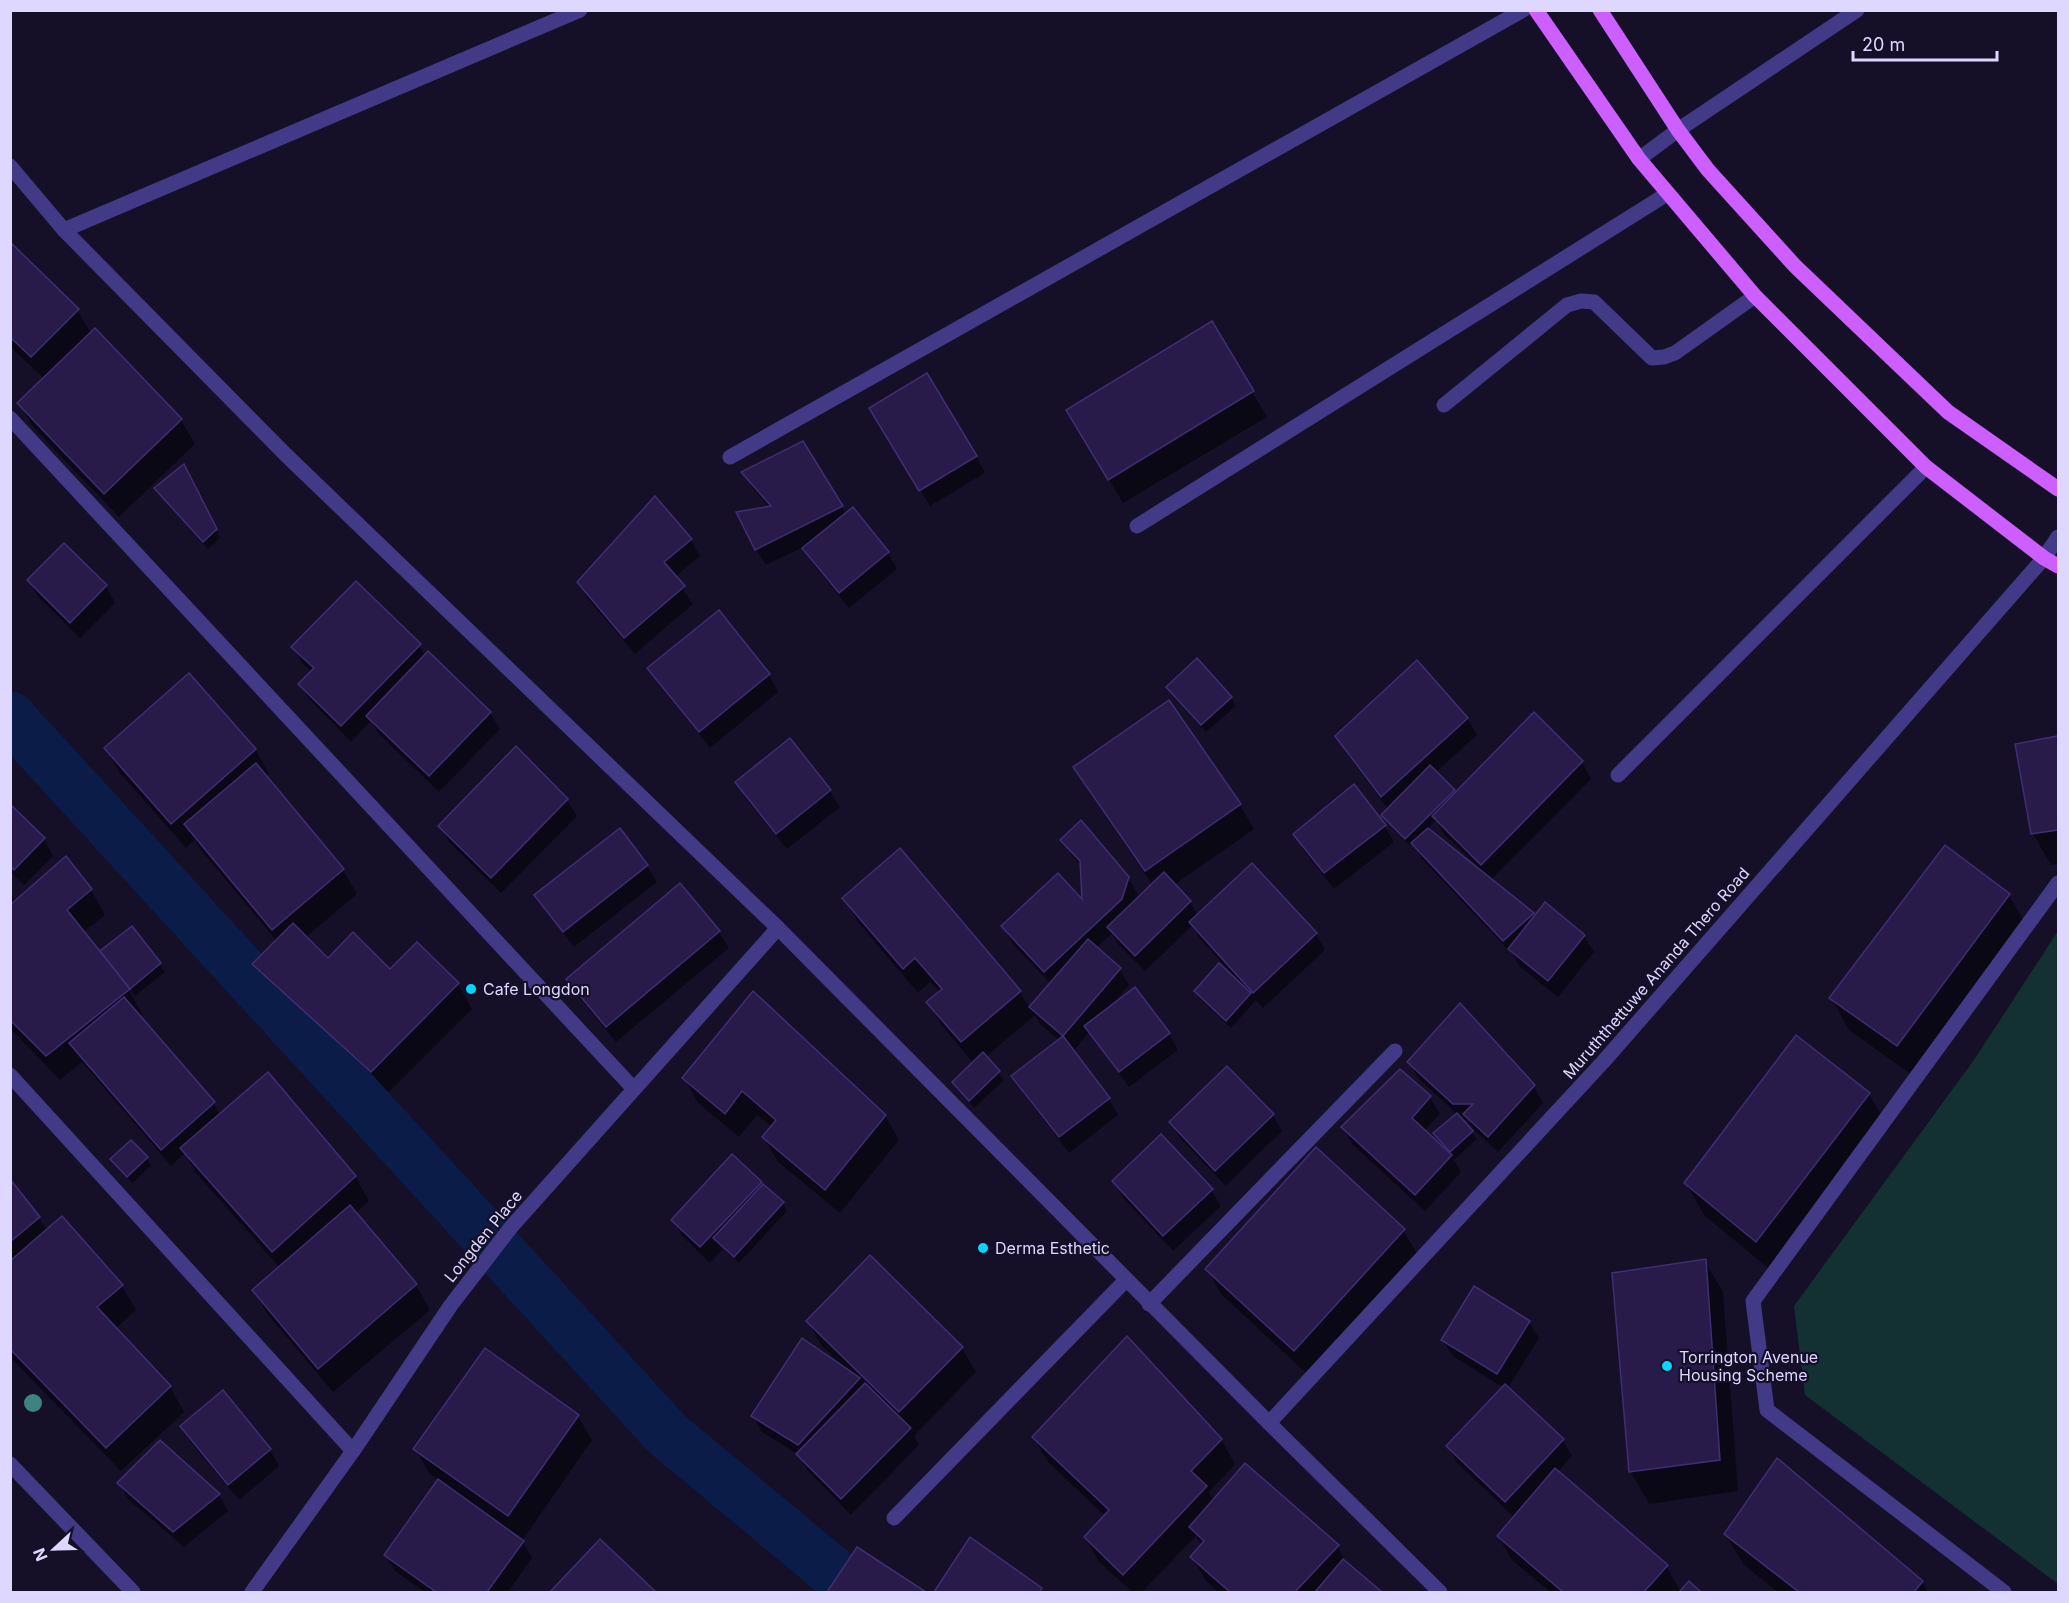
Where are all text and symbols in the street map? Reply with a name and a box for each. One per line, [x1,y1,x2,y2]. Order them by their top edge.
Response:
scale bar [1853,24,1997,62]
text: 20 m [1862,34,1905,55]
street label: Muruththettuwe Ananda Thero Road [1559,863,1753,1083]
place label: Cafe Longdon [483,979,590,999]
marker: Cafe Longdon [464,982,478,996]
street label: Longden Place [440,1186,526,1286]
place label: Derma Esthetic [995,1238,1110,1258]
marker: Derma Esthetic [976,1241,990,1255]
place label: Torrington Avenue Housing Scheme [1679,1347,1818,1385]
marker: Torrington Avenue Housing Scheme [1660,1359,1674,1373]
north arrow [24,1519,84,1579]
text: N [29,1545,52,1564]

